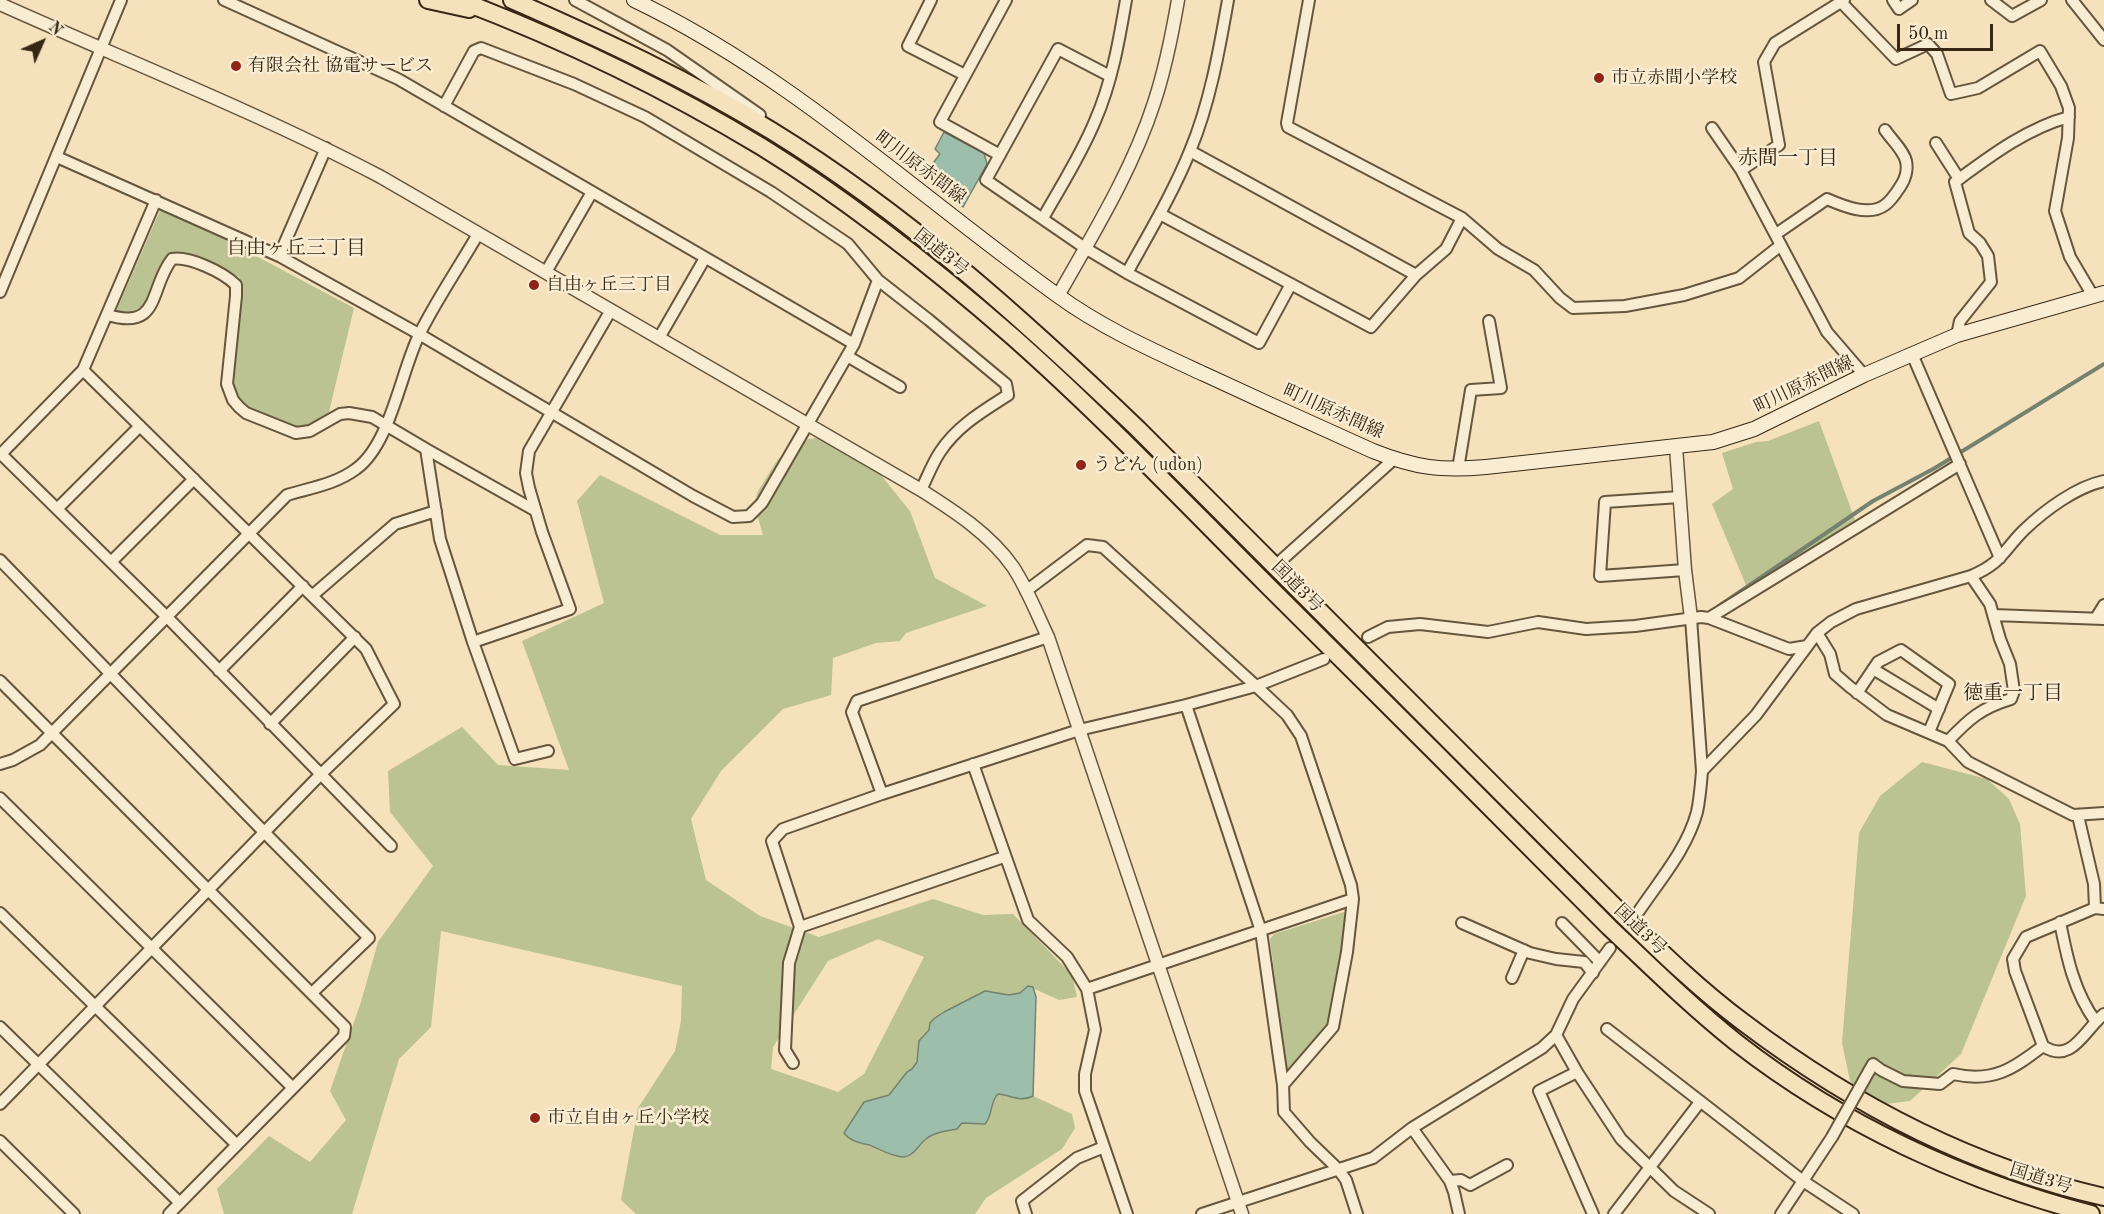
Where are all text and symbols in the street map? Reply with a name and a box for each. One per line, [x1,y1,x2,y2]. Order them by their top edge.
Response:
north arrow [12,12,72,72]
scale bar [1900,12,1996,50]
text: N [45,19,65,39]
text: 50 m [1908,25,1948,43]
place label: 有限会社 協電サービス [248,55,433,77]
marker: 有限会社 協電サービス [229,59,243,73]
place label: 市立赤間小学校 [1611,67,1737,89]
marker: 市立赤間小学校 [1592,71,1606,85]
street label: 町川原赤間線 [870,127,970,209]
district label: 赤間一丁目 [1738,147,1838,171]
street label: 国道3号 [909,224,973,282]
district label: 自由ヶ丘三丁目 [226,237,366,261]
place label: 自由ヶ丘三丁目 [546,274,672,296]
marker: 自由ヶ丘三丁目 [527,278,541,292]
street label: 町川原赤間線 [1751,352,1857,418]
street label: 町川原赤間線 [1279,380,1387,444]
place label: うどん (udon) [1093,454,1203,476]
marker: うどん (udon) [1074,458,1088,472]
street label: 国道3号 [1267,557,1327,617]
district label: 徳重一丁目 [1963,682,2063,706]
street label: 国道3号 [1609,900,1671,960]
place label: 市立自由ヶ丘小学校 [547,1107,709,1129]
marker: 市立自由ヶ丘小学校 [528,1111,542,1125]
street label: 国道3号 [2007,1159,2075,1199]

